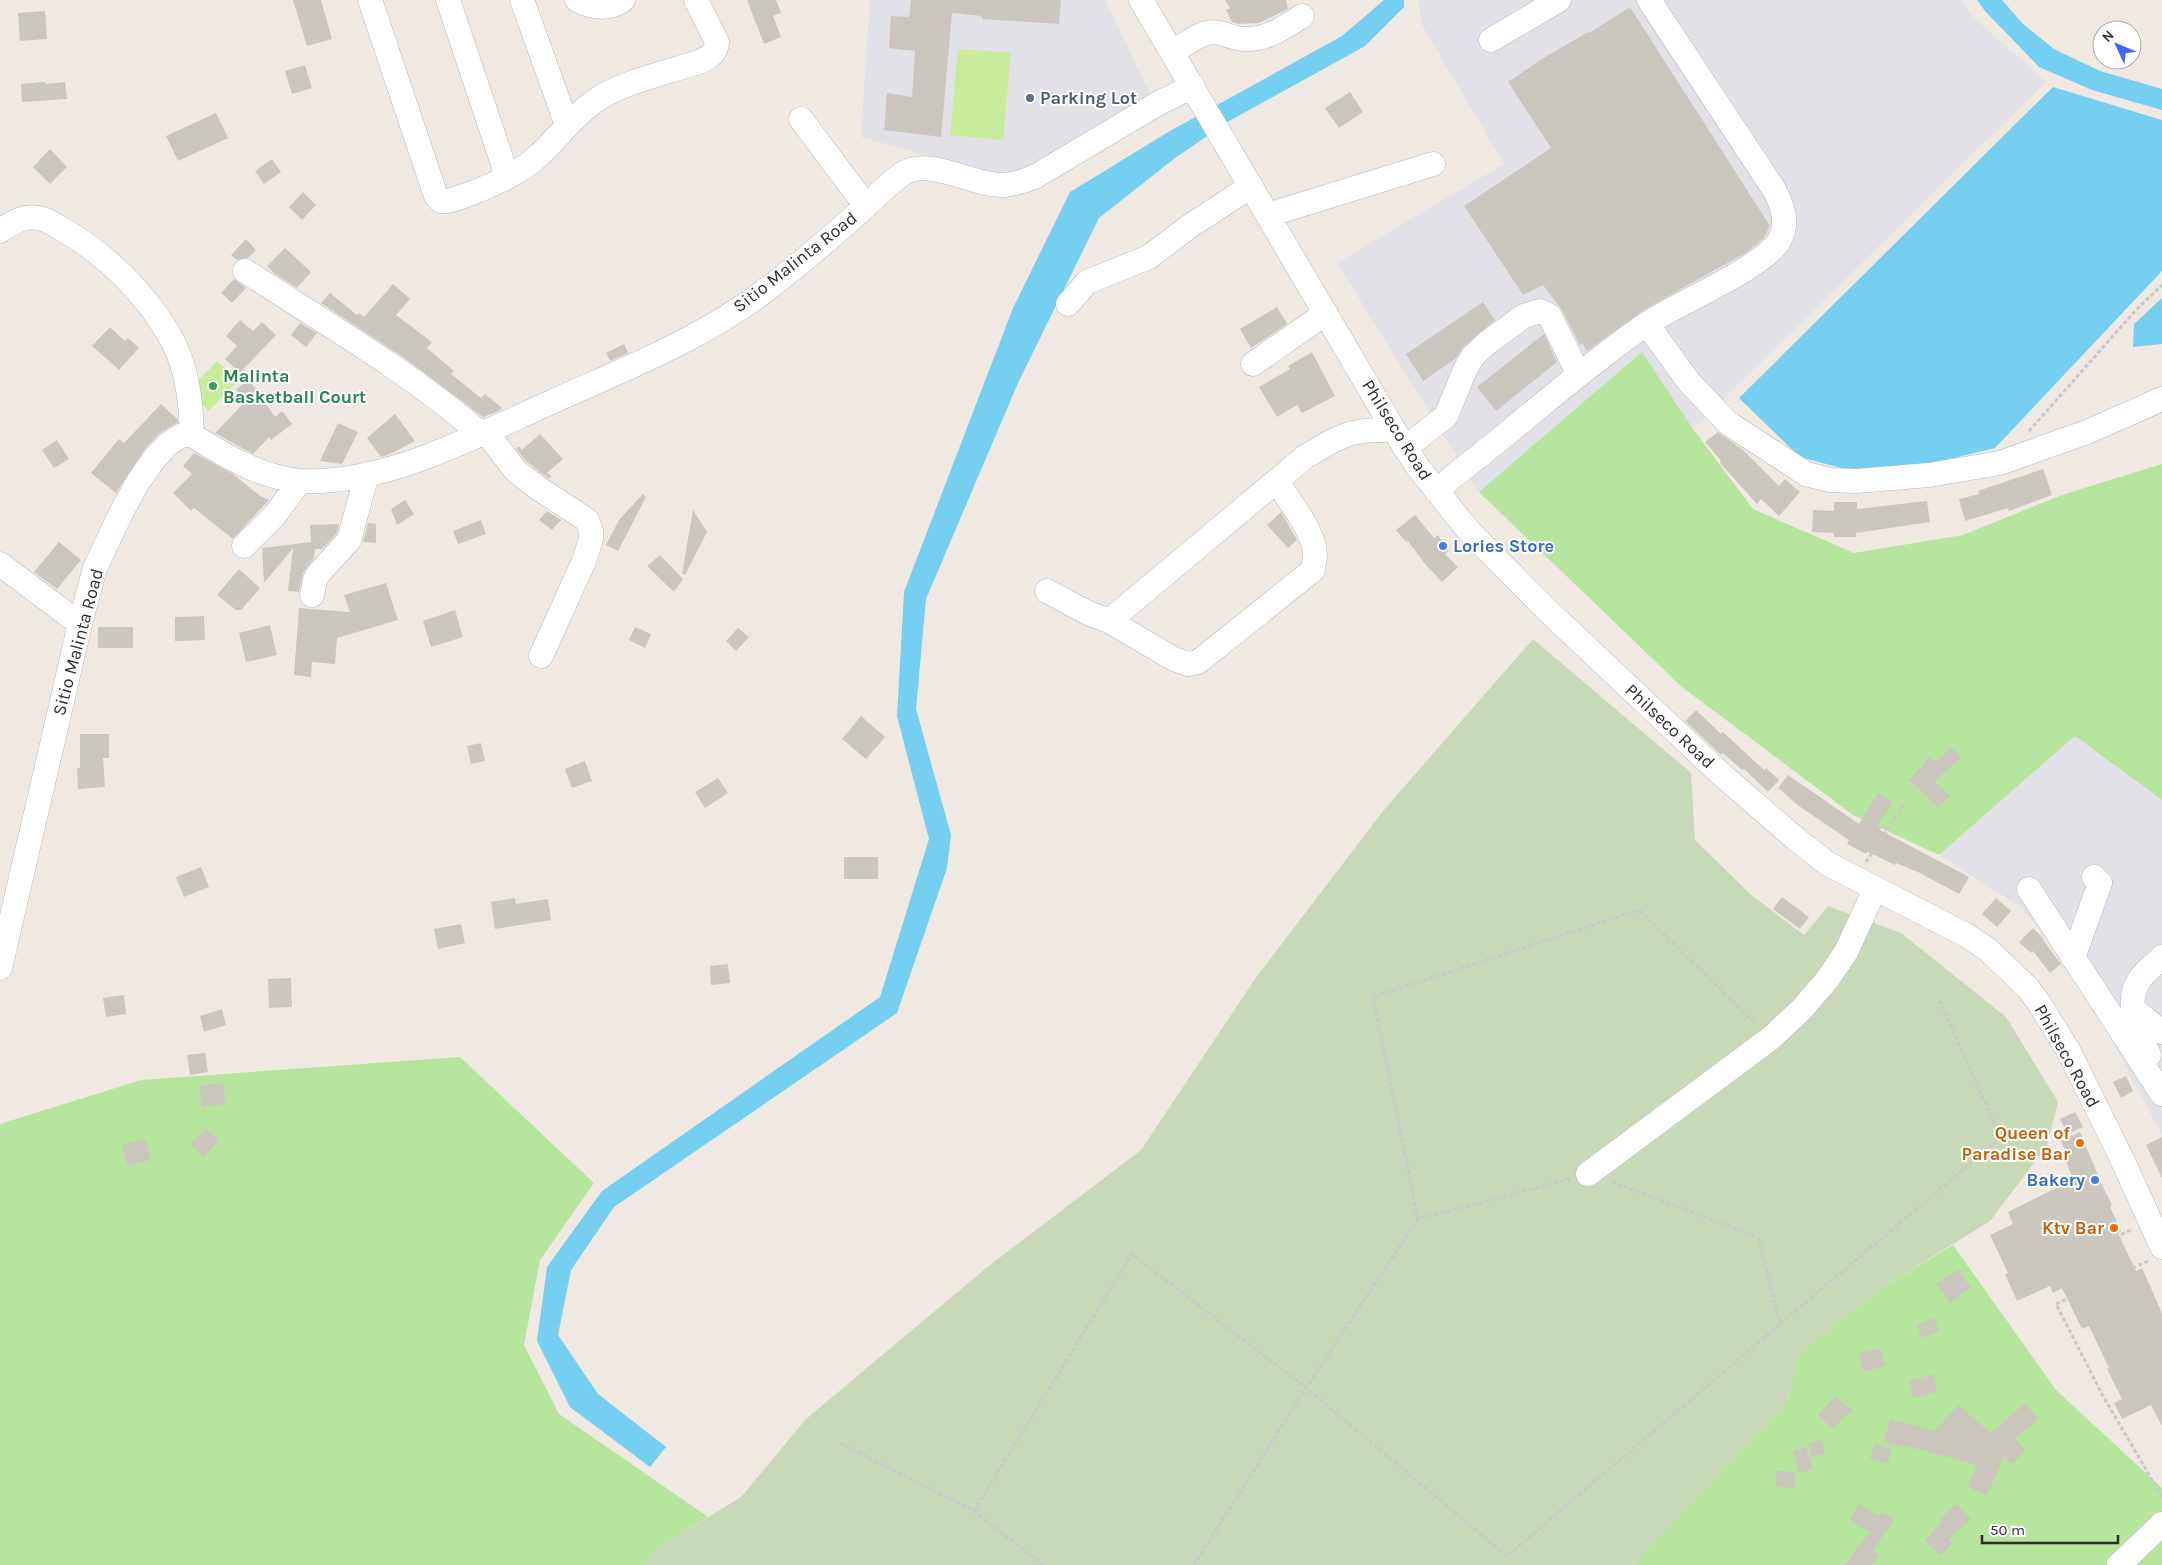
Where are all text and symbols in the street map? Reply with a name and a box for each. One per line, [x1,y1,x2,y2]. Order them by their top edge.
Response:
north arrow [2092,20,2142,70]
text: N [2098,27,2118,46]
place label: Parking Lot [1040,87,1137,109]
marker: Parking Lot [1024,92,1036,104]
street label: Sitio Malinta Road [729,207,861,317]
place label: Malinta Basketball Court [223,365,366,408]
street label: Philseco Road [1357,376,1437,484]
marker: Malinta Basketball Court [207,380,219,392]
place label: Lories Store [1453,535,1554,557]
marker: Lories Store [1437,540,1449,552]
street label: Sitio Malinta Road [48,566,108,718]
street label: Philseco Road [1621,679,1719,773]
street label: Philseco Road [2030,1000,2104,1112]
place label: Queen of Paradise Bar [1962,1122,2070,1165]
marker: Queen of Paradise Bar [2074,1137,2086,1149]
place label: Bakery [2026,1169,2085,1191]
marker: Bakery [2089,1174,2101,1186]
place label: Ktv Bar [2042,1217,2104,1239]
marker: Ktv Bar [2108,1222,2120,1234]
scale bar [1982,1512,2118,1544]
text: 50 m [1990,1521,2025,1539]

